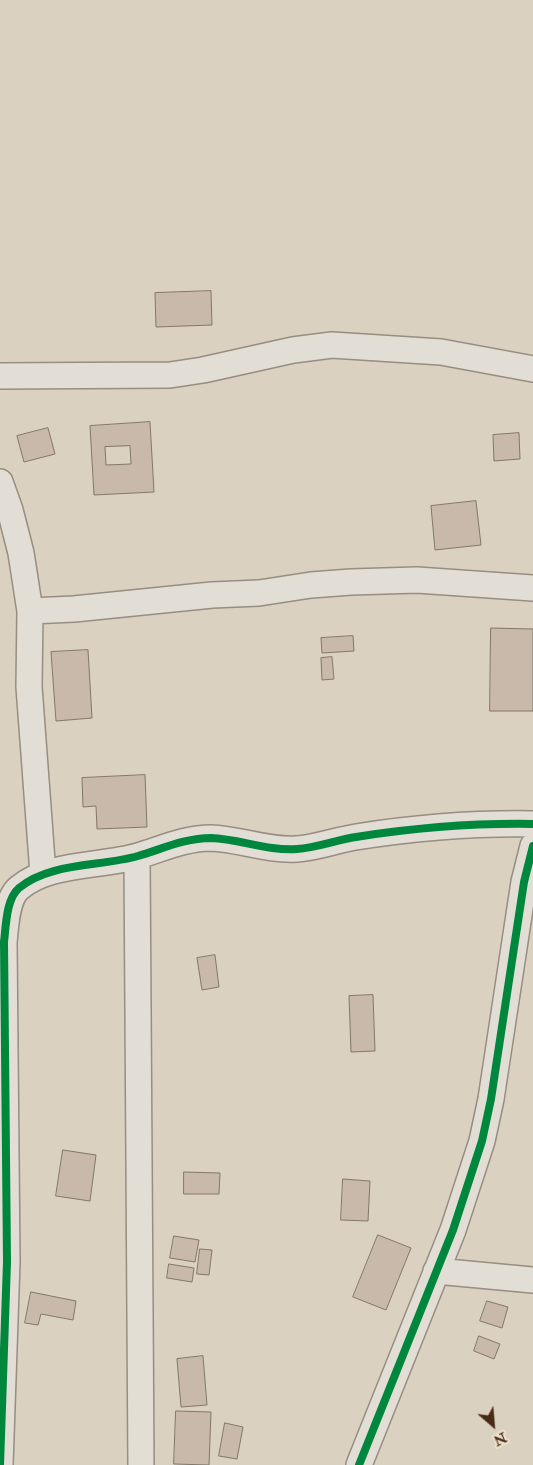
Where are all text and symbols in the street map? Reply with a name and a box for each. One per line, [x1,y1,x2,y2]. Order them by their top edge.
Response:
north arrow [468,1400,518,1450]
text: N [491,1428,509,1449]

